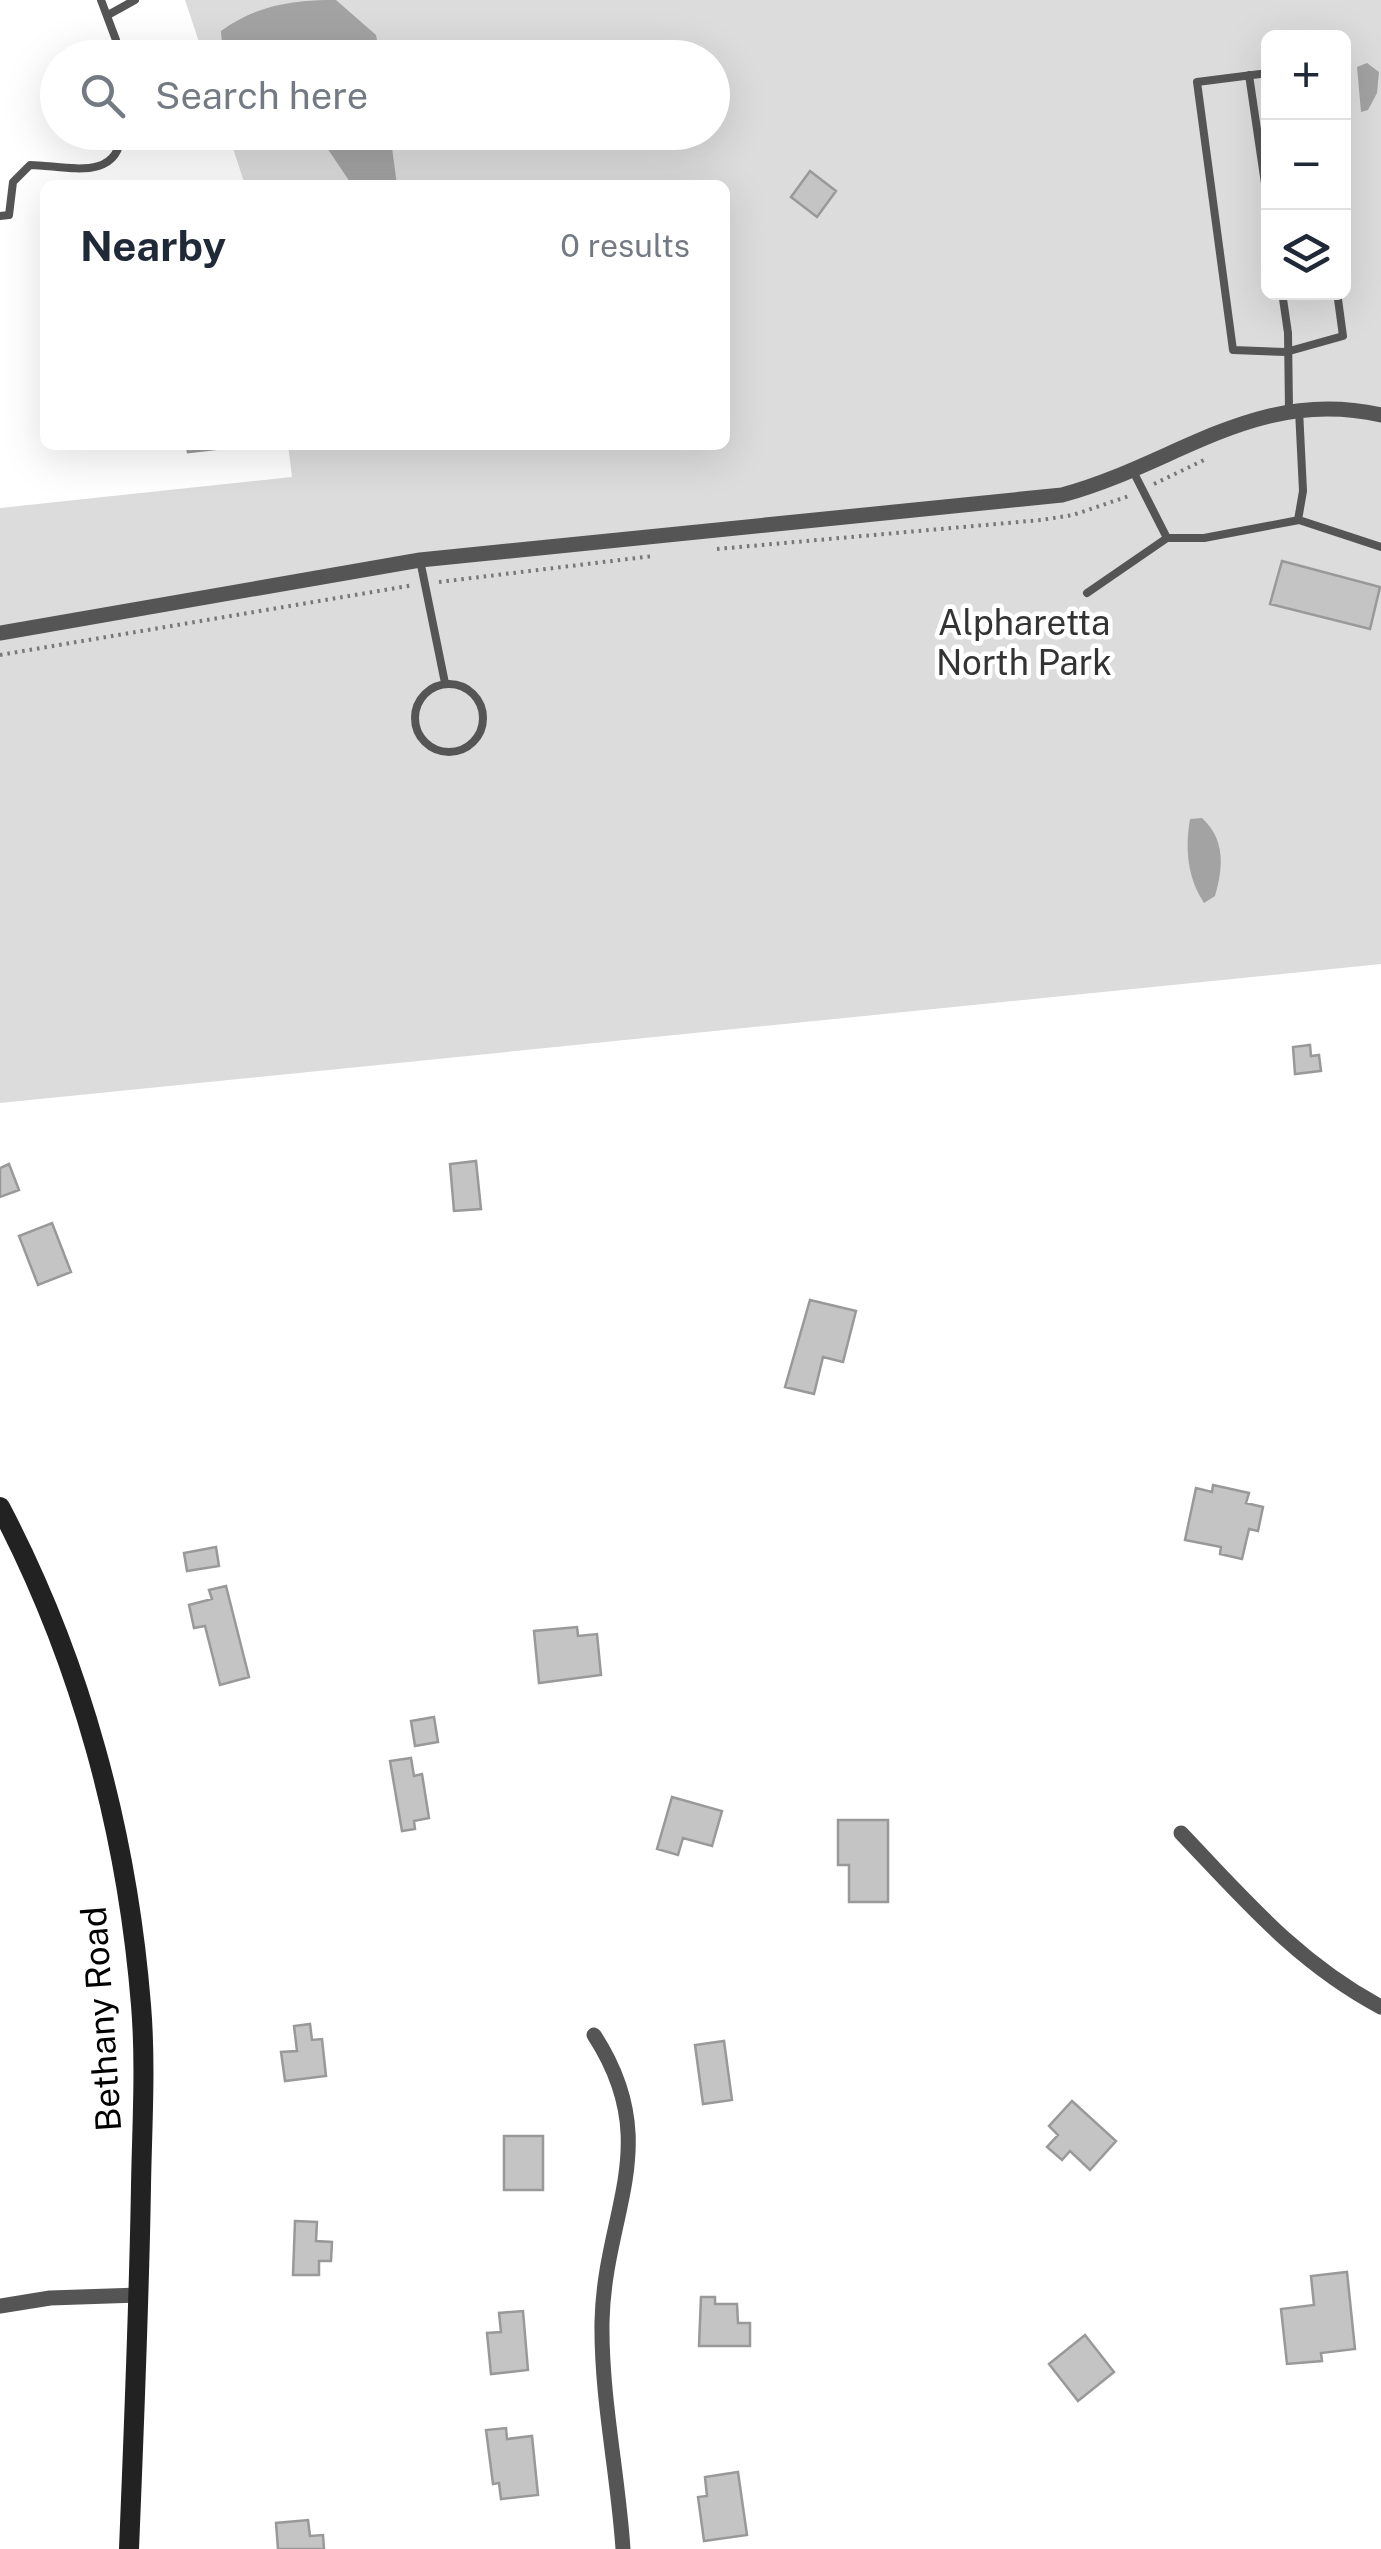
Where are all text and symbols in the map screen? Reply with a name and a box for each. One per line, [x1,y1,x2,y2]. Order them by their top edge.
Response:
map controls [1261,30,1351,300]
button: + [1261,30,1351,120]
search box [40,40,730,150]
icon: search [75,68,130,123]
text: Search here [155,73,368,118]
button: − [1261,120,1351,210]
button: layers [1261,210,1351,300]
text: Nearby [80,221,226,270]
text: 0 results [560,227,690,264]
park label: Alpharetta North Park [936,602,1112,683]
street label: Bethany Road [73,1905,129,2133]

